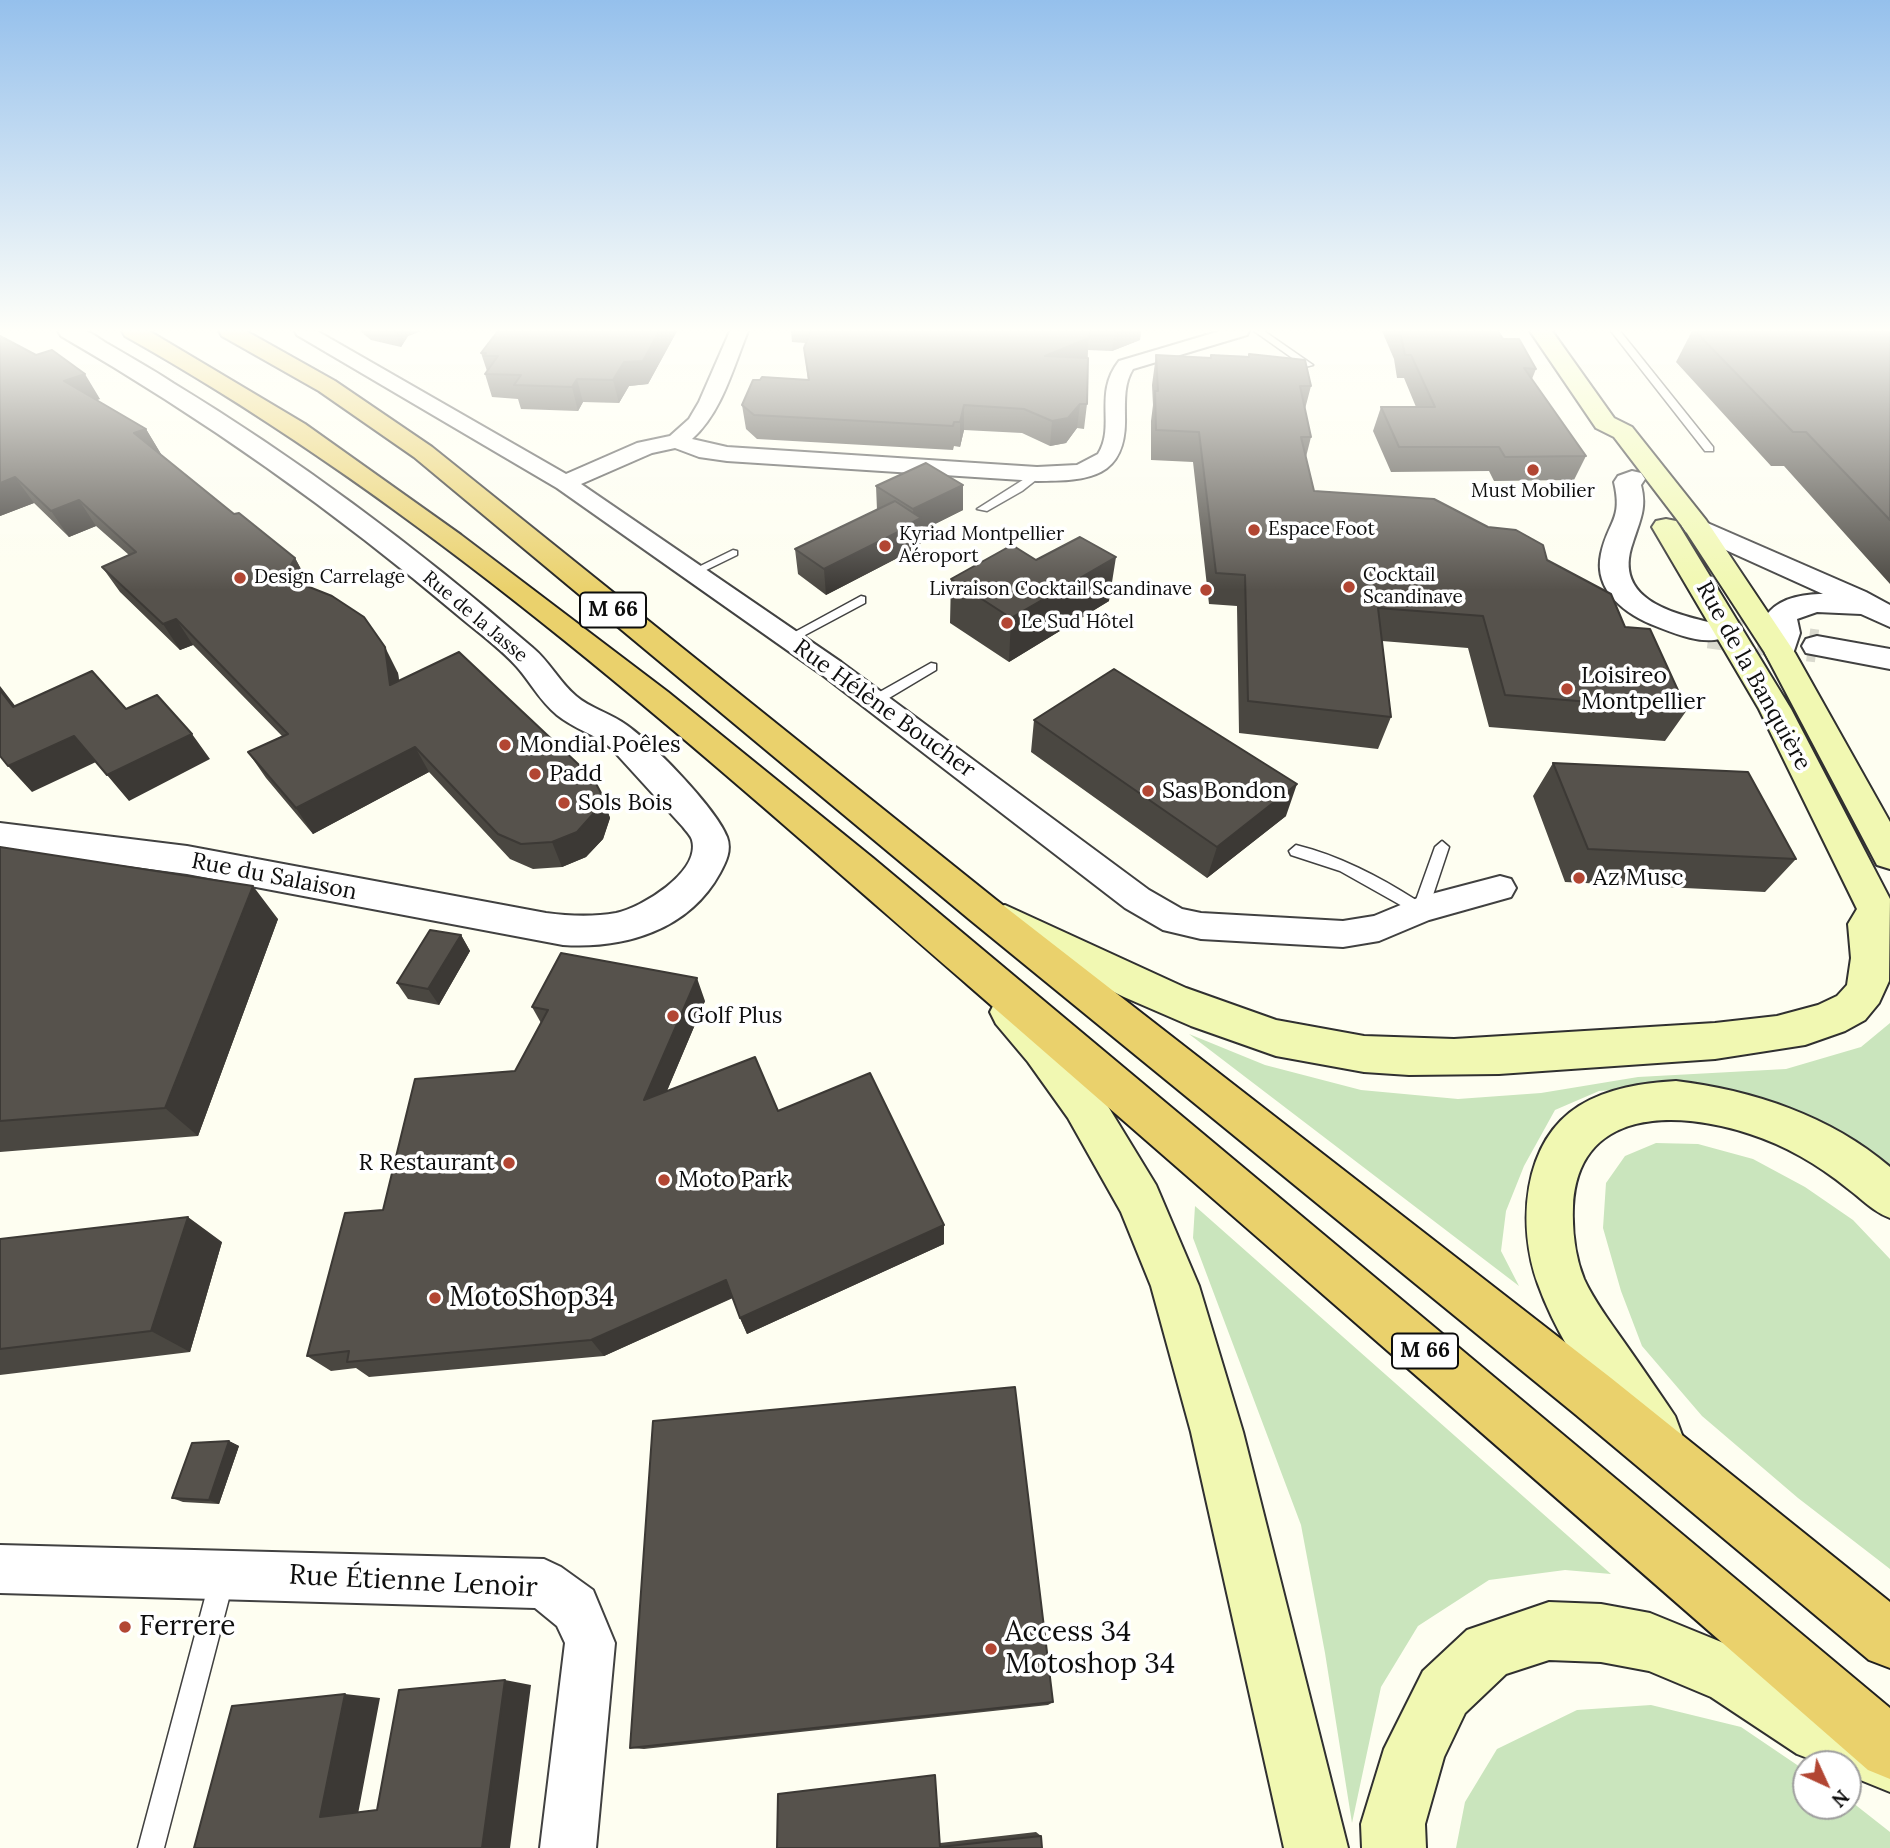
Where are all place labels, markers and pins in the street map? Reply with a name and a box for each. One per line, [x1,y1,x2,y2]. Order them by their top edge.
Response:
marker: Must Mobilier [1525,462,1541,478]
place label: Must Mobilier [1471,481,1595,503]
place label: Espace Foot [1268,519,1375,541]
marker: Espace Foot [1246,522,1262,538]
place label: Kyriad Montpellier Aéroport [899,524,1064,568]
marker: Kyriad Montpellier Aéroport [877,538,893,554]
place label: Cocktail Scandinave [1363,565,1463,609]
place label: Design Carrelage [254,567,405,589]
marker: Design Carrelage [232,570,248,586]
place label: Livraison Cocktail Scandinave [929,579,1192,601]
marker: Cocktail Scandinave [1341,579,1357,595]
marker: Livraison Cocktail Scandinave [1198,582,1214,598]
place label: Le Sud Hôtel [1021,612,1134,634]
marker: Le Sud Hôtel [999,615,1015,631]
place label: Loisireo Montpellier [1581,662,1706,716]
marker: Loisireo Montpellier [1559,681,1575,697]
place label: Mondial Poêles [519,731,681,759]
marker: Mondial Poêles [497,737,513,753]
place label: Padd [549,760,602,788]
marker: Padd [527,766,543,782]
place label: Sas Bondon [1162,777,1286,805]
marker: Sas Bondon [1140,783,1156,799]
place label: Sols Bois [578,789,672,817]
marker: Sols Bois [556,795,572,811]
place label: Az Musc [1593,864,1684,892]
marker: Az Musc [1571,870,1587,886]
place label: Golf Plus [687,1002,782,1030]
marker: Golf Plus [665,1008,681,1024]
place label: R Restaurant [358,1149,495,1177]
marker: R Restaurant [501,1155,517,1171]
place label: Moto Park [678,1166,789,1194]
marker: Moto Park [656,1172,672,1188]
place label: MotoShop34 [449,1281,614,1315]
marker: MotoShop34 [427,1290,443,1306]
place label: Ferrere [139,1610,235,1644]
place label: Access 34 Motoshop 34 [1005,1616,1175,1682]
marker: Ferrere [117,1619,133,1635]
marker: Access 34 Motoshop 34 [983,1641,999,1657]

